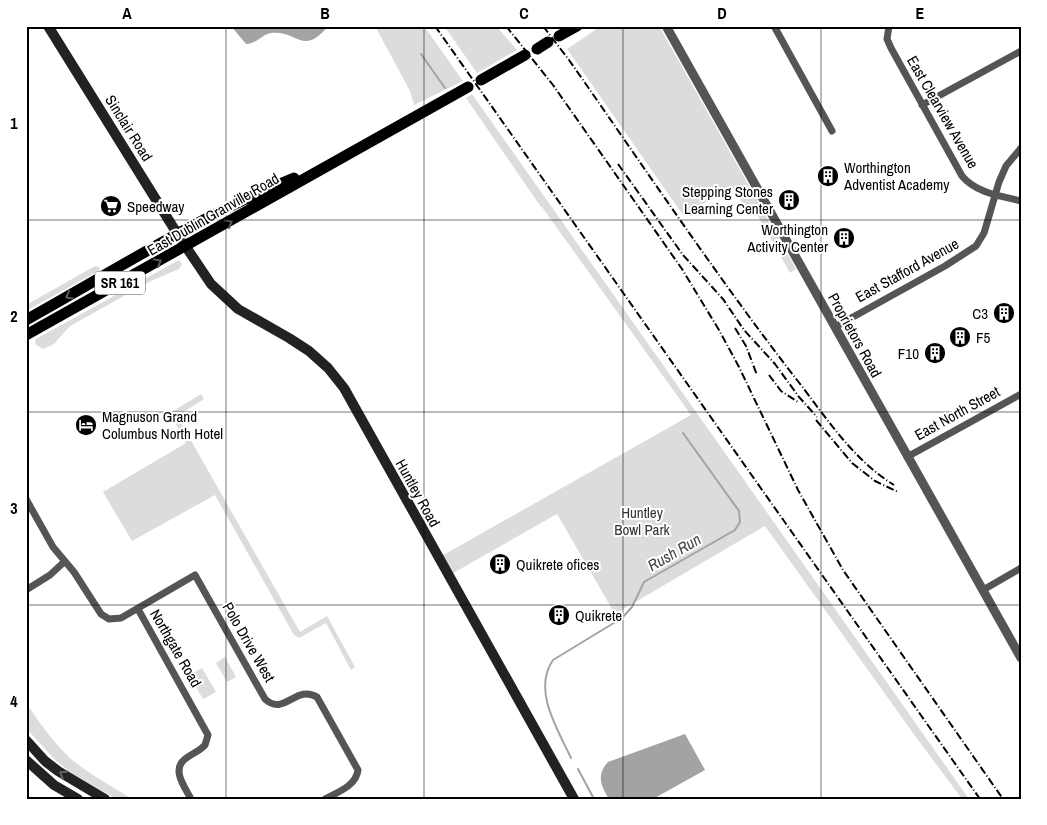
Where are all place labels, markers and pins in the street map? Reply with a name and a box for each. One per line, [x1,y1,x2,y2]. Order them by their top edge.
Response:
place label: Worthington Adventist Academy [843,157,950,195]
building icon: Worthington Adventist Academy [816,164,840,188]
place label: Stepping Stones Learning Center [682,181,773,219]
building icon: Stepping Stones Learning Center [777,188,801,212]
supermarket icon: Speedway [99,194,123,218]
place label: Speedway [127,196,185,217]
place label: Worthington Activity Center [746,219,828,257]
building icon: Worthington Activity Center [832,226,856,250]
building icon: C3 [992,301,1016,325]
place label: C3 [972,303,988,324]
building icon: F5 [948,325,972,349]
place label: F5 [976,327,991,348]
building icon: F10 [923,341,947,365]
place label: F10 [898,343,919,364]
place label: Magnuson Grand Columbus North Hotel [102,406,223,444]
hotel icon: Magnuson Grand Columbus North Hotel [74,413,98,437]
building icon: Quikrete ofices [488,552,512,576]
place label: Quikrete ofices [516,554,599,575]
building icon: Quikrete [547,603,571,627]
place label: Quikrete [575,605,622,626]

